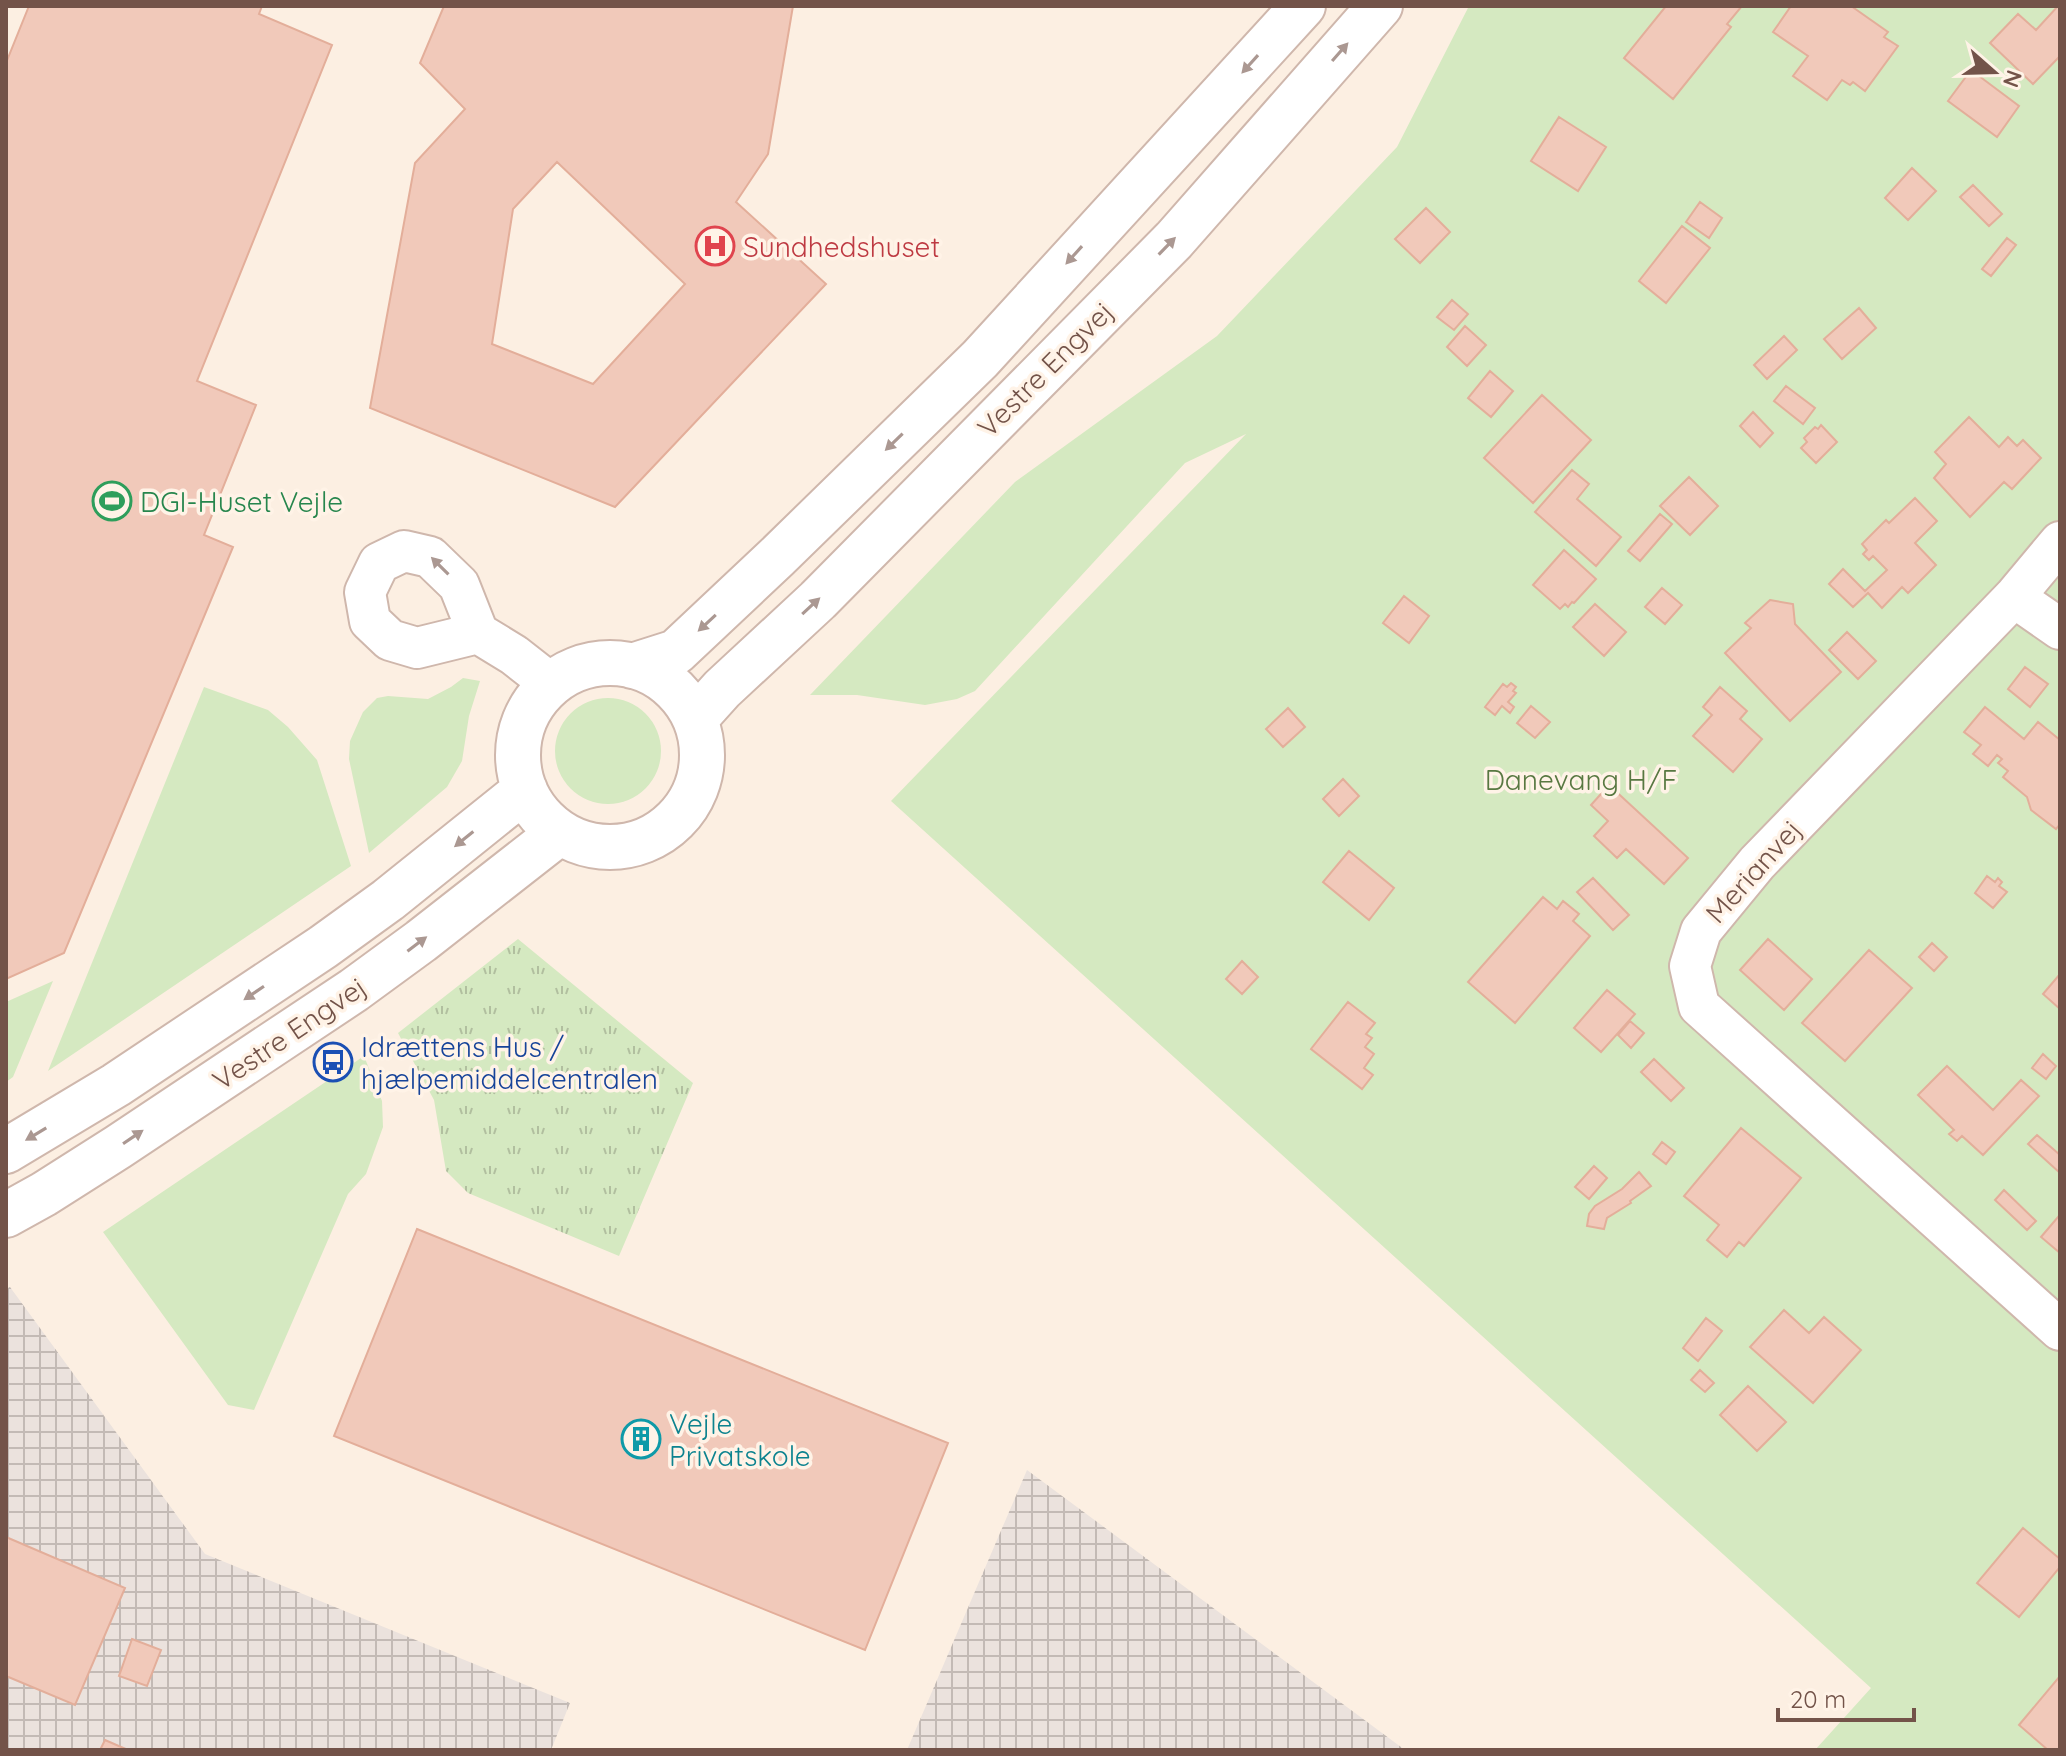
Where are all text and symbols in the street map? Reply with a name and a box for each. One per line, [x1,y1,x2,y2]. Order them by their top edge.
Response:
north arrow [1954,32,2034,112]
one-way arrow [1330,42,1348,61]
one-way arrow [1242,53,1259,73]
text: N [1997,66,2029,91]
hospital icon: Sundhedshuset [694,225,736,267]
place label: Sundhedshuset [743,229,940,264]
one-way arrow [1157,237,1176,256]
one-way arrow [1066,246,1084,265]
street label: Vestre Engvej [970,294,1120,444]
one-way arrow [885,433,904,451]
sports icon: DGI-Huset Vejle [91,480,133,522]
place label: DGI-Huset Vejle [140,484,343,519]
one-way arrow [431,557,450,576]
one-way arrow [801,598,820,616]
one-way arrow [698,613,717,631]
park label: Danevang H/F [1485,762,1677,797]
street label: Merianvej [1698,812,1808,930]
one-way arrow [454,830,474,847]
one-way arrow [406,936,428,952]
street label: Vestre Engvej [206,969,372,1097]
one-way arrow [243,985,265,999]
place label: Idrættens Hus / hjælpemiddelcentralen [361,1029,658,1096]
bus stop icon: Idrættens Hus / hjælpemiddelcentralen [312,1041,354,1083]
one-way arrow [25,1127,47,1141]
one-way arrow [123,1130,144,1145]
place label: Vejle Privatskole [669,1406,811,1473]
building icon: Vejle Privatskole [620,1418,662,1460]
scale bar [1778,1672,1914,1722]
text: 20 m [1790,1684,1846,1714]

